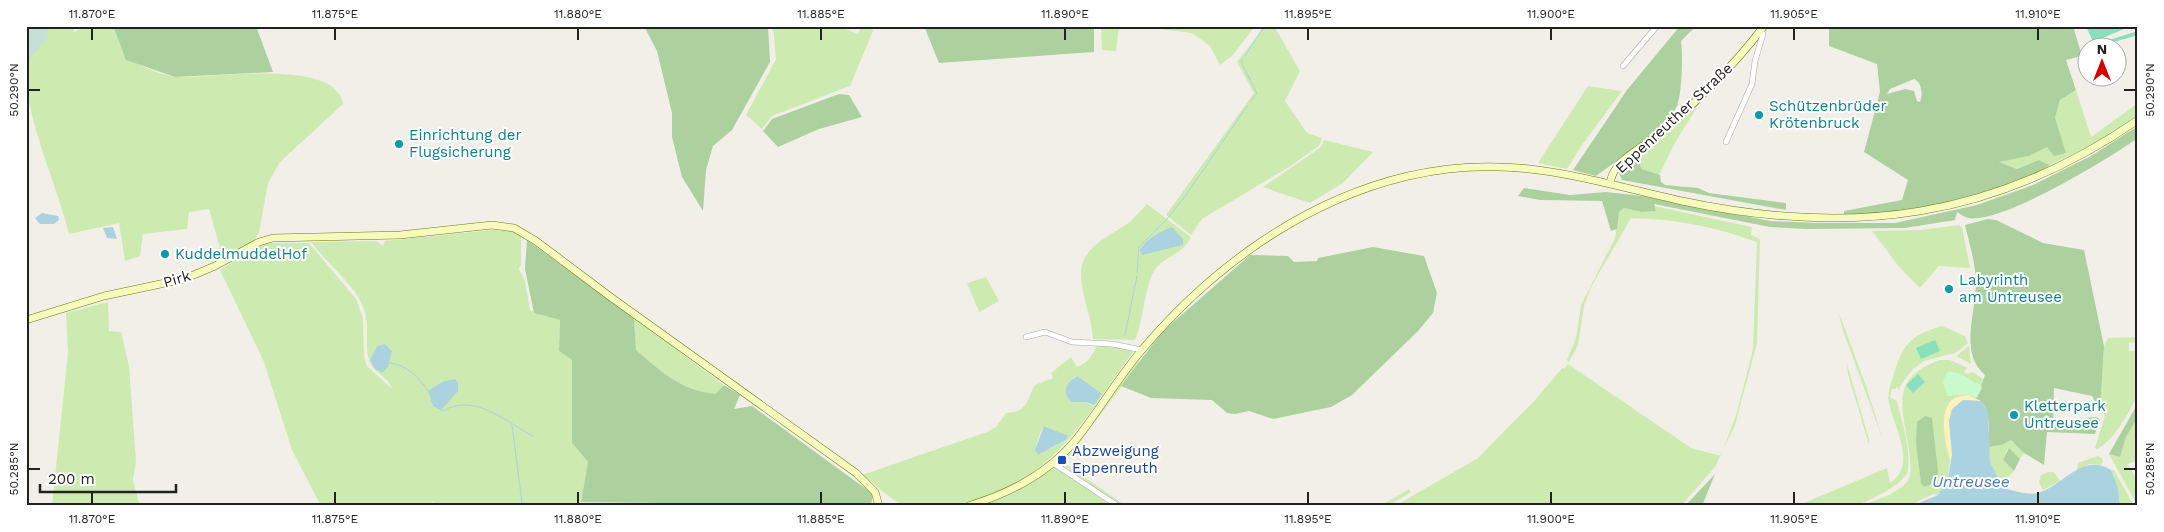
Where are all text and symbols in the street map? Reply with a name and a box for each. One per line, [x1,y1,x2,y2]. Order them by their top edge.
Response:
text: 11.870°E [69,7,116,21]
text: 11.875°E [312,7,359,21]
text: 11.880°E [554,7,602,21]
text: 11.885°E [797,7,845,21]
text: 11.890°E [1041,7,1089,21]
text: 11.895°E [1284,7,1332,21]
text: 11.900°E [1527,7,1575,21]
text: 11.905°E [1770,7,1818,21]
text: 11.910°E [2015,7,2061,21]
north arrow [2076,38,2126,88]
text: N [2097,41,2107,57]
street label: Eppenreuther Straße [1612,59,1736,177]
text: 50.290°N [7,63,21,117]
text: 50.290°N [2143,63,2157,117]
place label: Schützenbrüder Krötenbruck [1769,97,1887,132]
marker: Schützenbrüder Krötenbruck [1753,109,1765,121]
place label: Einrichtung der Flugsicherung [409,126,522,161]
marker: Einrichtung der Flugsicherung [393,138,405,150]
place label: KuddelmuddelHof [175,245,307,263]
marker: KuddelmuddelHof [159,248,171,260]
street label: Pirk [161,266,193,291]
place label: Labyrinth am Untreusee [1959,271,2062,306]
marker: Labyrinth am Untreusee [1943,283,1955,295]
place label: Kletterpark Untreusee [2024,397,2106,432]
marker: Kletterpark Untreusee [2008,409,2020,421]
text: 50.285°N [7,442,21,496]
place label: Abzweigung Eppenreuth [1072,442,1159,477]
text: 50.285°N [2143,442,2157,496]
marker: Abzweigung Eppenreuth [1056,454,1068,466]
scale bar [40,462,176,494]
text: 200 m [48,470,95,488]
water label: Untreusee [1932,472,2010,491]
text: 11.870°E [69,512,116,526]
text: 11.875°E [312,512,359,526]
text: 11.880°E [554,512,602,526]
text: 11.885°E [797,512,845,526]
text: 11.890°E [1041,512,1089,526]
text: 11.895°E [1284,512,1332,526]
text: 11.900°E [1527,512,1575,526]
text: 11.905°E [1770,512,1818,526]
text: 11.910°E [2015,512,2061,526]

